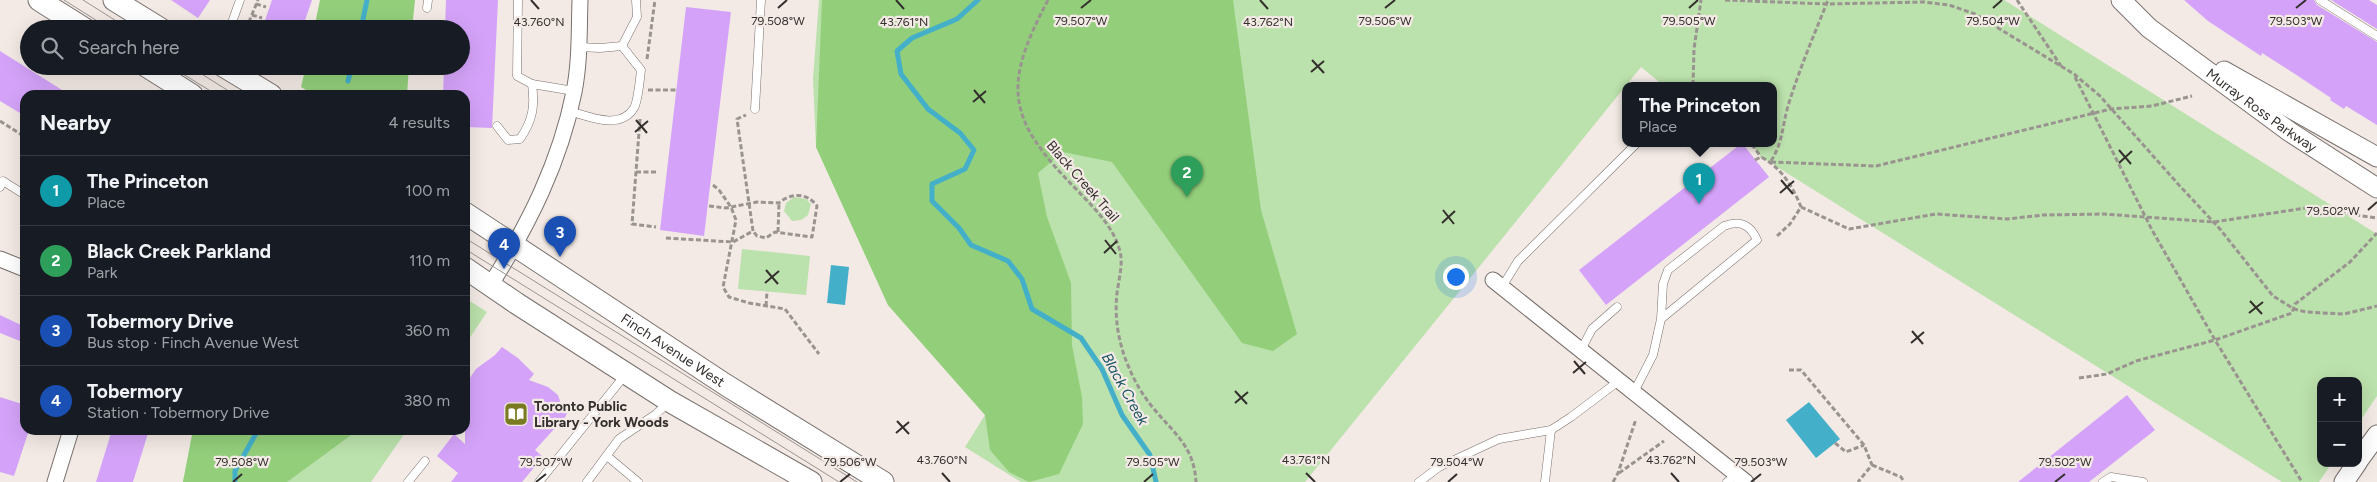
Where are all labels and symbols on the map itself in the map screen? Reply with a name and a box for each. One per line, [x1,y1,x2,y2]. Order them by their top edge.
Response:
text: 79.508°W [751,14,805,28]
text: 79.507°W [1055,14,1108,28]
text: 79.506°W [1358,14,1412,28]
text: 79.505°W [1662,14,1716,28]
text: 79.504°W [1966,14,2020,28]
text: 79.503°W [2270,14,2323,28]
text: 43.760°N [513,15,565,29]
text: 43.761°N [880,15,928,29]
text: 43.762°N [1243,15,1293,29]
street label: Murray Ross Parkway [2203,65,2320,156]
street label: Black Creek Trail [1043,137,1123,225]
pin: 2 [1171,156,1203,197]
pin: 1 [1683,163,1715,204]
text: 79.502°W [2307,204,2360,218]
pin: 3 [544,216,576,257]
pin: 4 [488,228,520,269]
your location [1443,264,1469,290]
street label: Finch Avenue West [618,310,728,391]
water label: Black Creek [1098,350,1153,429]
place label: Toronto Public Library - York Woods [534,398,669,431]
library icon: Toronto Public Library - York Woods [503,401,529,427]
text: 43.760°N [916,453,968,467]
text: 43.761°N [1282,453,1330,467]
text: 43.762°N [1646,453,1696,467]
text: 79.508°W [215,455,269,469]
text: 79.507°W [520,455,573,469]
text: 79.506°W [823,455,877,469]
text: 79.505°W [1126,455,1180,469]
text: 79.504°W [1430,455,1484,469]
text: 79.503°W [1735,455,1788,469]
text: 79.502°W [2039,455,2092,469]

